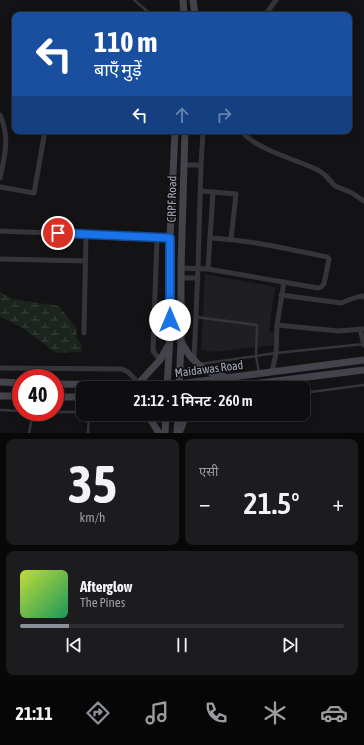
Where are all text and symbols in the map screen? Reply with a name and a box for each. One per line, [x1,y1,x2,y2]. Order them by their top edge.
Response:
text: 110 m [94,26,157,58]
icon: left [28,28,80,80]
text: बाएँ मुड़ें [94,59,142,80]
icon: left [129,104,151,126]
icon: ahead [171,104,193,126]
icon: right [213,104,235,126]
street label: CRPF Road [165,176,179,222]
pin [41,216,75,250]
icon: arrive [47,222,69,244]
position arrow [149,299,191,341]
street label: Maidawas Road [174,358,244,380]
speed limit sign: 40 [12,369,64,421]
text: 21:12 · 1 मिनट · 260 m [133,392,253,409]
text: 35 [68,454,117,514]
text: एसी [199,464,218,479]
text: 21.5° [244,486,299,520]
text: − [199,490,210,516]
text: + [333,490,344,516]
text: km/h [80,510,105,525]
text: Afterglow [80,578,133,595]
text: The Pines [80,595,125,610]
icon: previous [63,634,85,656]
icon: pause [171,634,193,656]
icon: next [279,634,301,656]
icon: directions [84,699,112,727]
icon: music [143,699,171,727]
icon: phone [202,699,230,727]
icon: climate [261,699,289,727]
icon: car [320,699,348,727]
text: 21:11 [16,703,53,724]

